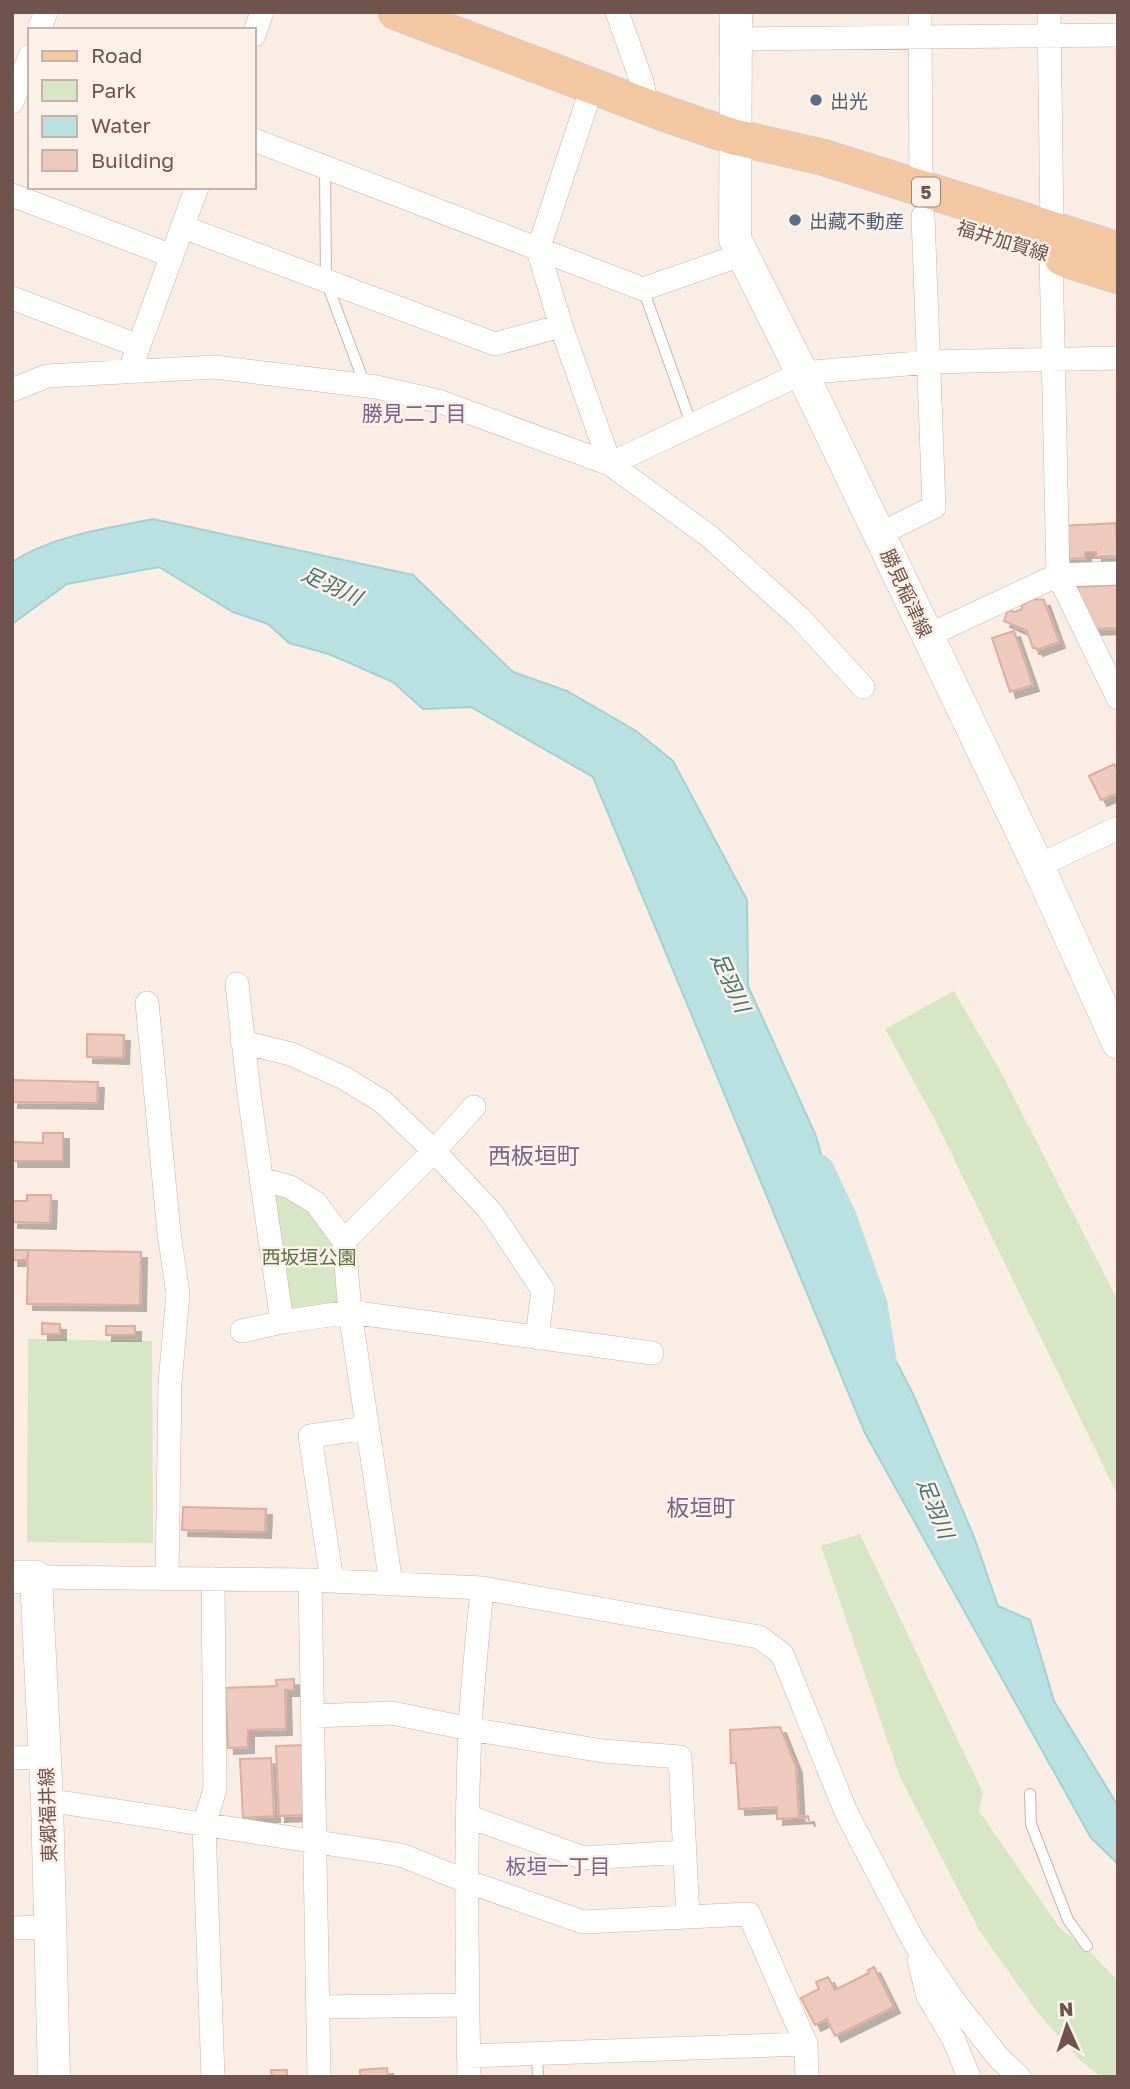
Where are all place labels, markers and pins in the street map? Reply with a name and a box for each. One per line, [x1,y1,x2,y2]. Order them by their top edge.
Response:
place label: 出光 [830,89,868,112]
marker: 出光 [808,92,824,108]
place label: 出藏不動産 [809,209,904,232]
marker: 出藏不動産 [787,212,803,228]

